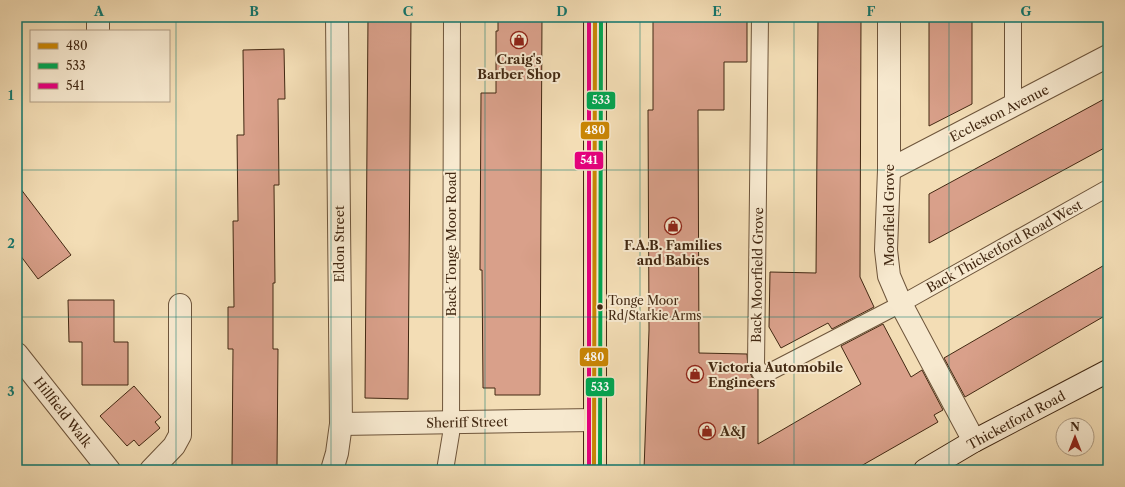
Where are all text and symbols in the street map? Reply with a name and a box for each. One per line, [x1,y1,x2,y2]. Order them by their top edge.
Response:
text: A [93,3,105,19]
text: B [249,3,259,19]
text: C [403,3,413,19]
text: D [556,3,568,19]
text: E [712,3,722,19]
text: F [867,3,876,19]
text: G [1020,3,1032,19]
legend [30,30,170,102]
shop icon: Craig's Barber Shop [509,30,529,50]
text: 480 [66,38,88,53]
place label: Craig's Barber Shop [477,51,561,82]
text: 533 [66,58,86,73]
text: 541 [66,78,85,93]
street label: Eccleston Avenue [947,81,1051,145]
text: 1 [8,87,14,103]
line badge: 533 [586,91,616,110]
text: 533 [592,93,610,107]
line badge: 480 [580,121,610,140]
text: 480 [585,123,605,137]
line badge: 541 [574,151,604,170]
text: 541 [580,153,598,167]
street label: Moorfield Grove [881,164,897,266]
street label: Back Tonge Moor Road [443,171,459,316]
street label: Back Thicketford Road West [923,196,1085,296]
street label: Eldon Street [331,205,347,283]
street label: Back Moorfield Grove [748,207,766,343]
shop icon: F.A.B. Families and Babies [663,216,683,236]
text: 2 [7,235,15,251]
place label: F.A.B. Families and Babies [624,237,722,268]
place label: Tonge Moor Rd/Starkie Arms [608,293,702,323]
marker: Tonge Moor Rd/Starkie Arms [595,302,605,312]
line badge: 480 [579,347,609,367]
text: 480 [584,350,604,364]
place label: Victoria Automobile Engineers [707,359,843,390]
shop icon: Victoria Automobile Engineers [685,364,705,384]
street label: Hillfield Walk [31,374,96,451]
line badge: 533 [585,377,615,397]
text: 533 [591,380,609,394]
text: 3 [7,383,15,399]
street label: Thicketford Road [964,387,1068,453]
street label: Sheriff Street [426,413,508,431]
north arrow [1055,417,1095,457]
text: N [1070,420,1080,434]
shop icon: A&J [697,421,717,441]
place label: A&J [719,423,746,439]

